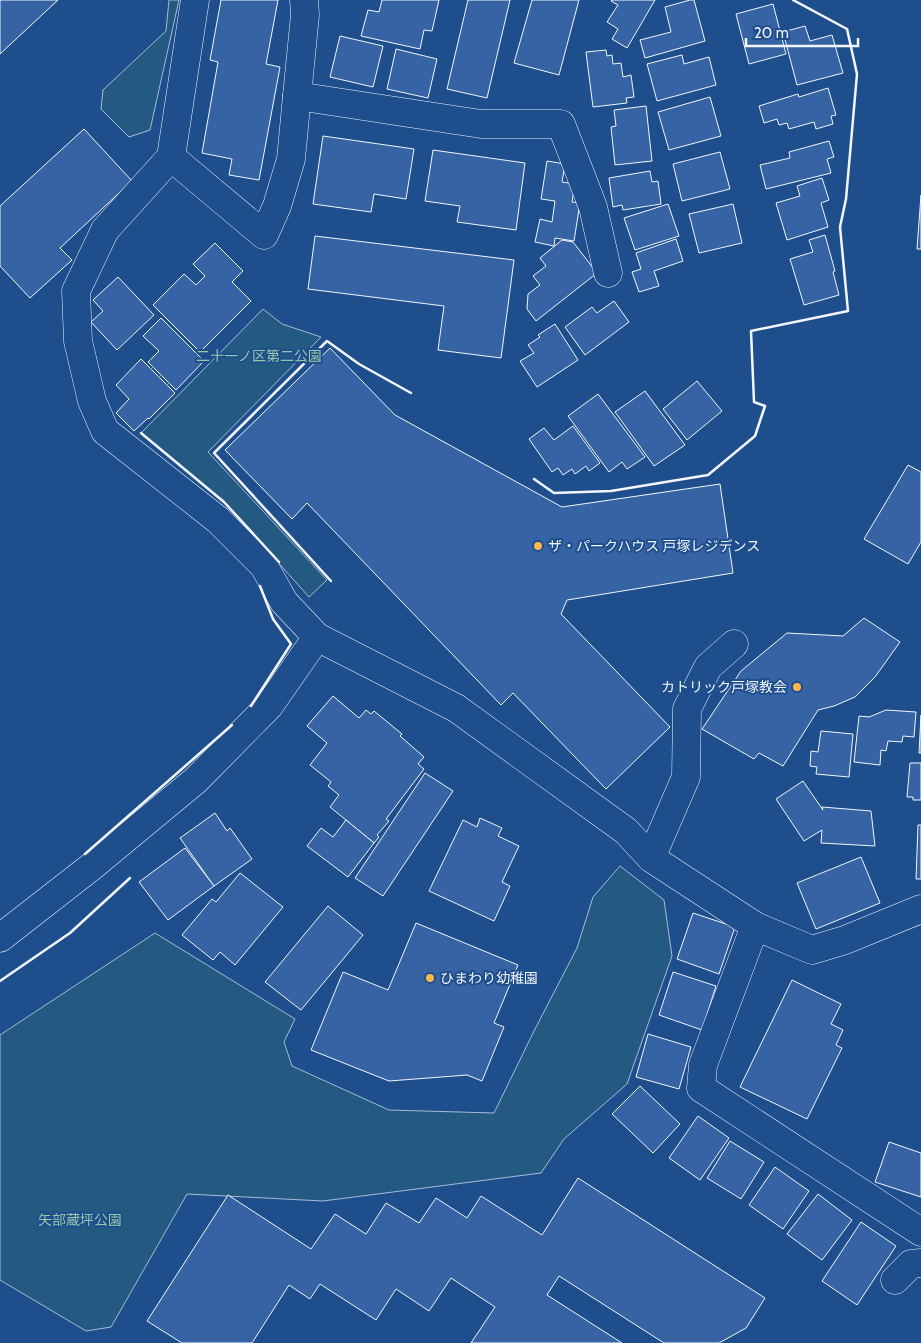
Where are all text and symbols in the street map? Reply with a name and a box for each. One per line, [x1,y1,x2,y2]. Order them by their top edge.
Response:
scale bar [746,15,858,47]
text: 20 m [754,24,789,42]
park label: 二十一ノ区第二公園 [196,347,322,365]
place label: ザ・パークハウス 戸塚レジデンス [548,537,760,555]
marker: ザ・パークハウス 戸塚レジデンス [532,540,544,552]
place label: カトリック戸塚教会 [661,678,787,696]
marker: カトリック戸塚教会 [791,681,803,693]
place label: ひまわり幼稚園 [440,969,538,987]
marker: ひまわり幼稚園 [424,972,436,984]
park label: 矢部蔵坪公園 [38,1211,122,1229]

